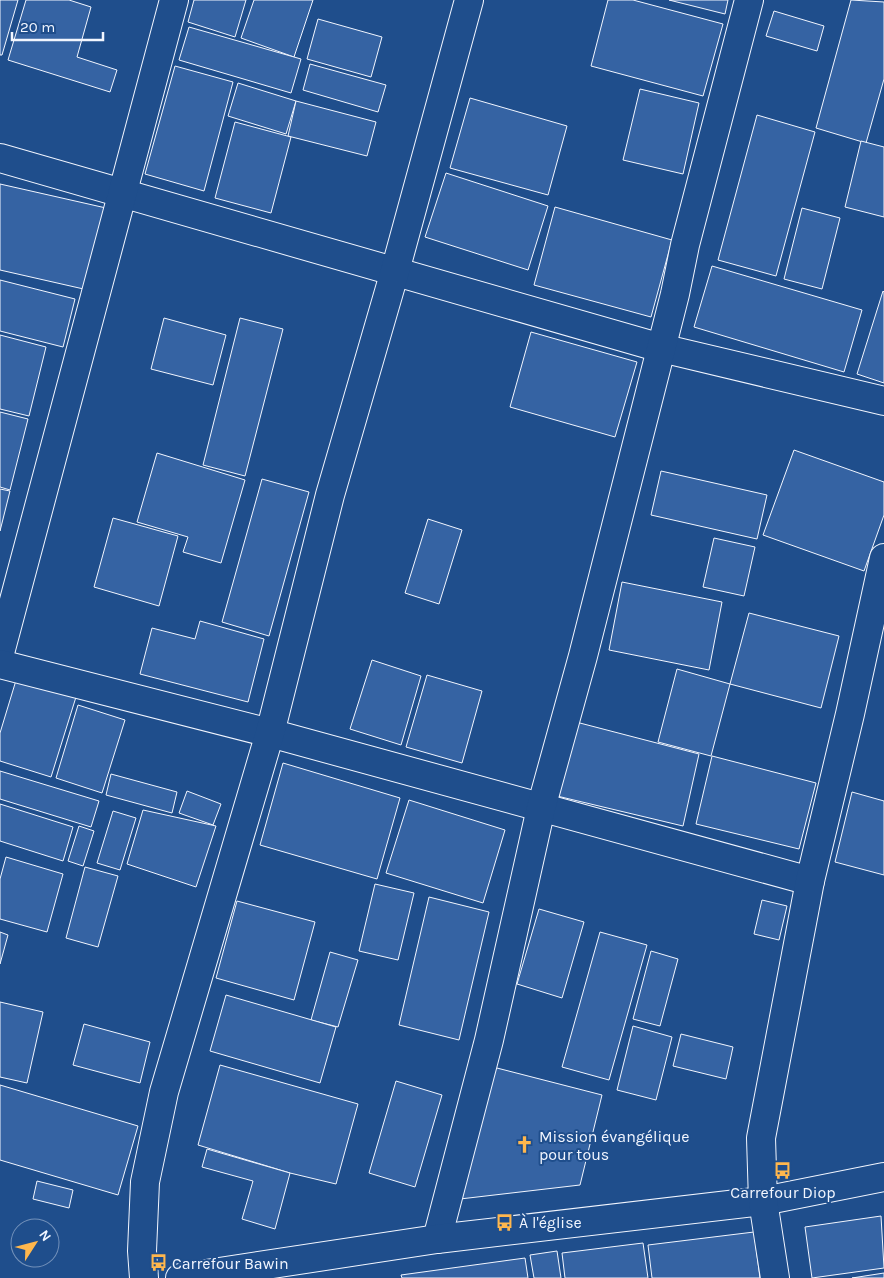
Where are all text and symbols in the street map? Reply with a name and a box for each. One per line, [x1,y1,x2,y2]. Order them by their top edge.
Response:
scale bar [12,10,104,42]
text: 20 m [20,18,55,36]
place label: Mission évangélique pour tous [539,1127,690,1164]
church icon: Mission évangélique pour tous [515,1135,535,1155]
bus stop icon: Carrefour Diop [773,1161,793,1181]
place label: Carrefour Diop [730,1183,836,1202]
bus stop icon: À l'église [495,1212,515,1232]
place label: À l'église [519,1213,582,1232]
north arrow [10,1218,60,1268]
text: N [35,1227,55,1245]
bus stop icon: Carrefour Bawin [148,1253,168,1273]
place label: Carrefour Bawin [172,1254,289,1273]

